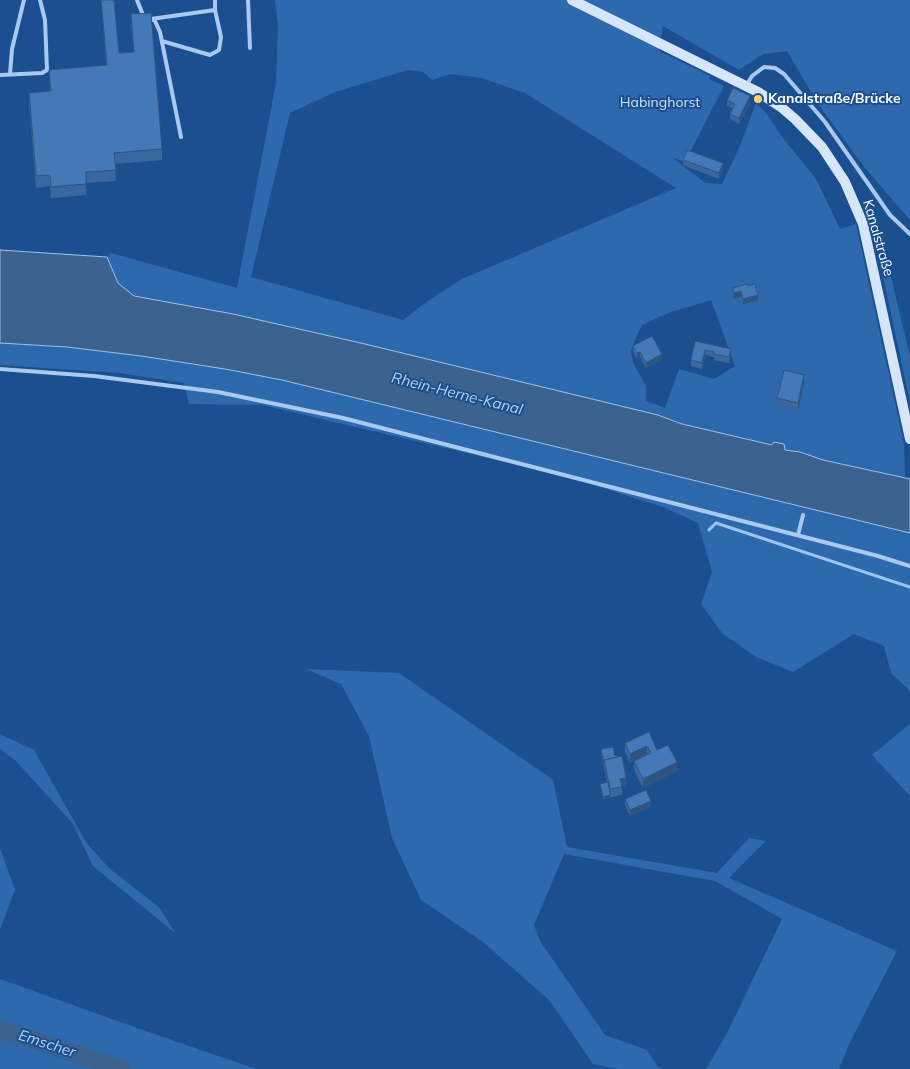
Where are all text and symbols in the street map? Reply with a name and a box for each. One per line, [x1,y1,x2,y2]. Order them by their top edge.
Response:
place label: Kanalstraße/Brücke [768,91,901,107]
marker: Kanalstraße/Brücke [752,93,764,105]
park label: Habinghorst [620,95,700,111]
street label: Kanalstraße [859,198,897,278]
water label: Rhein-Herne-Kanal [390,369,524,419]
water label: Emscher [16,1026,78,1062]

